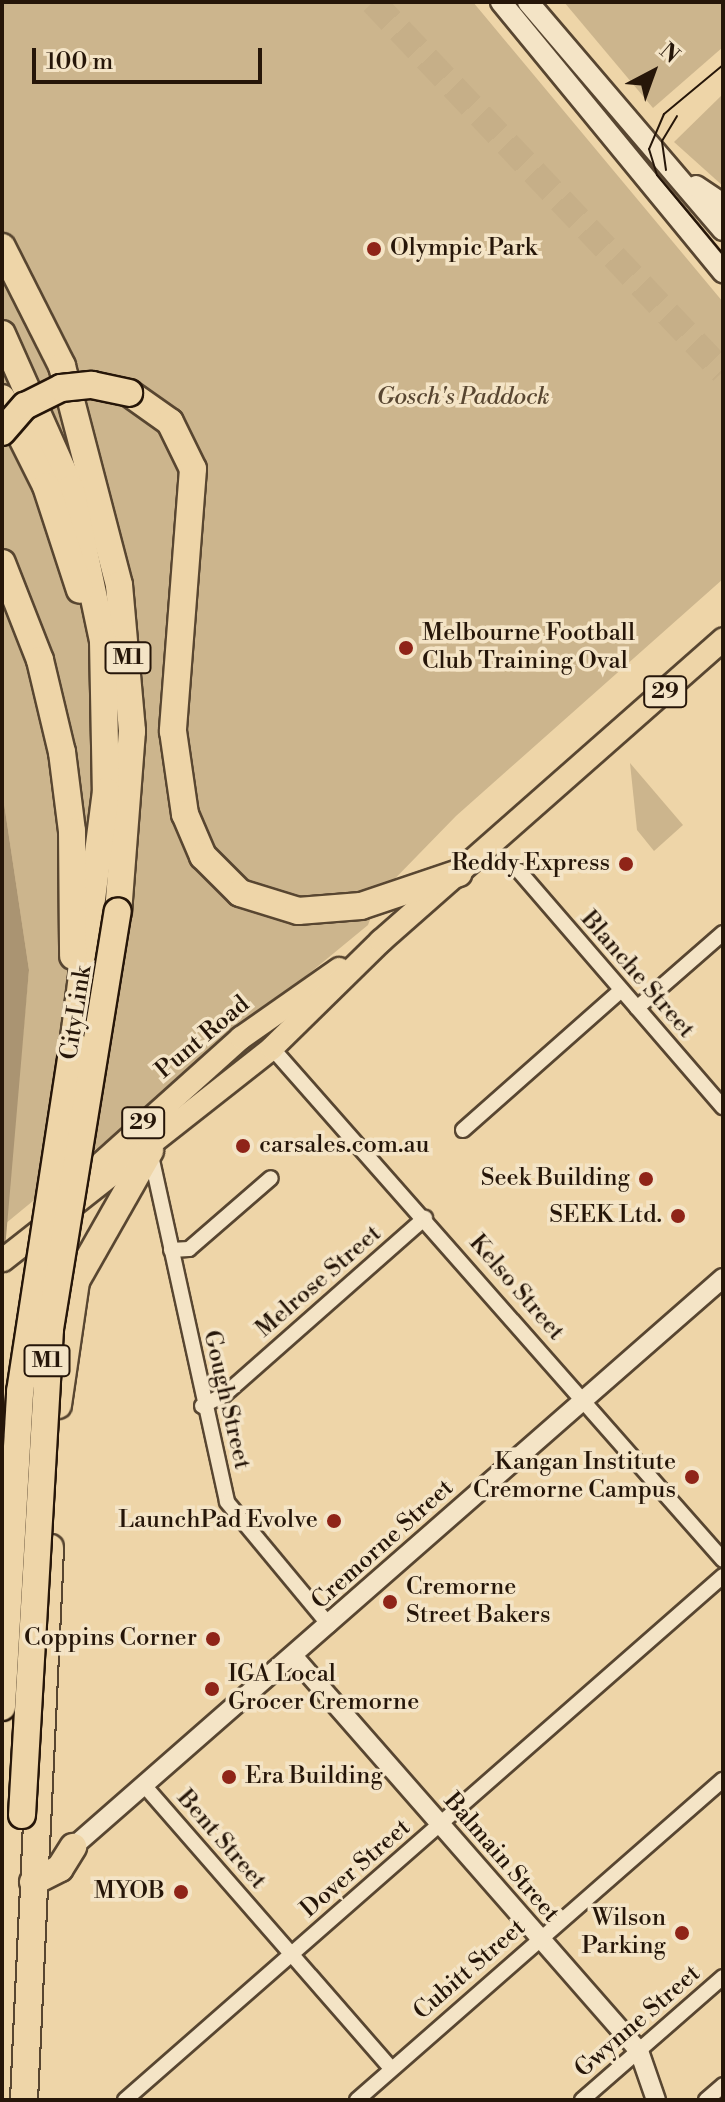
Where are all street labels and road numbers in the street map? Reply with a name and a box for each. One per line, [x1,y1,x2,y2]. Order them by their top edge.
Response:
road number: M1 [104,640,152,676]
road number: 29 [643,674,687,710]
street label: Blanche Street [574,906,700,1044]
street label: CityLink [55,964,99,1062]
street label: Punt Road [150,990,256,1086]
road number: 29 [121,1105,165,1141]
street label: Melrose Street [250,1220,388,1344]
street label: Kelso Street [462,1229,570,1347]
street label: Gough Street [196,1328,256,1472]
road number: M1 [23,1343,71,1379]
street label: Cremorne Street [306,1474,460,1616]
street label: Bent Street [170,1785,272,1895]
street label: Balmain Street [437,1788,565,1928]
street label: Dover Street [295,1814,417,1924]
street label: Cubitt Street [408,1914,532,2026]
street label: Gwynne Street [569,1960,707,2084]

